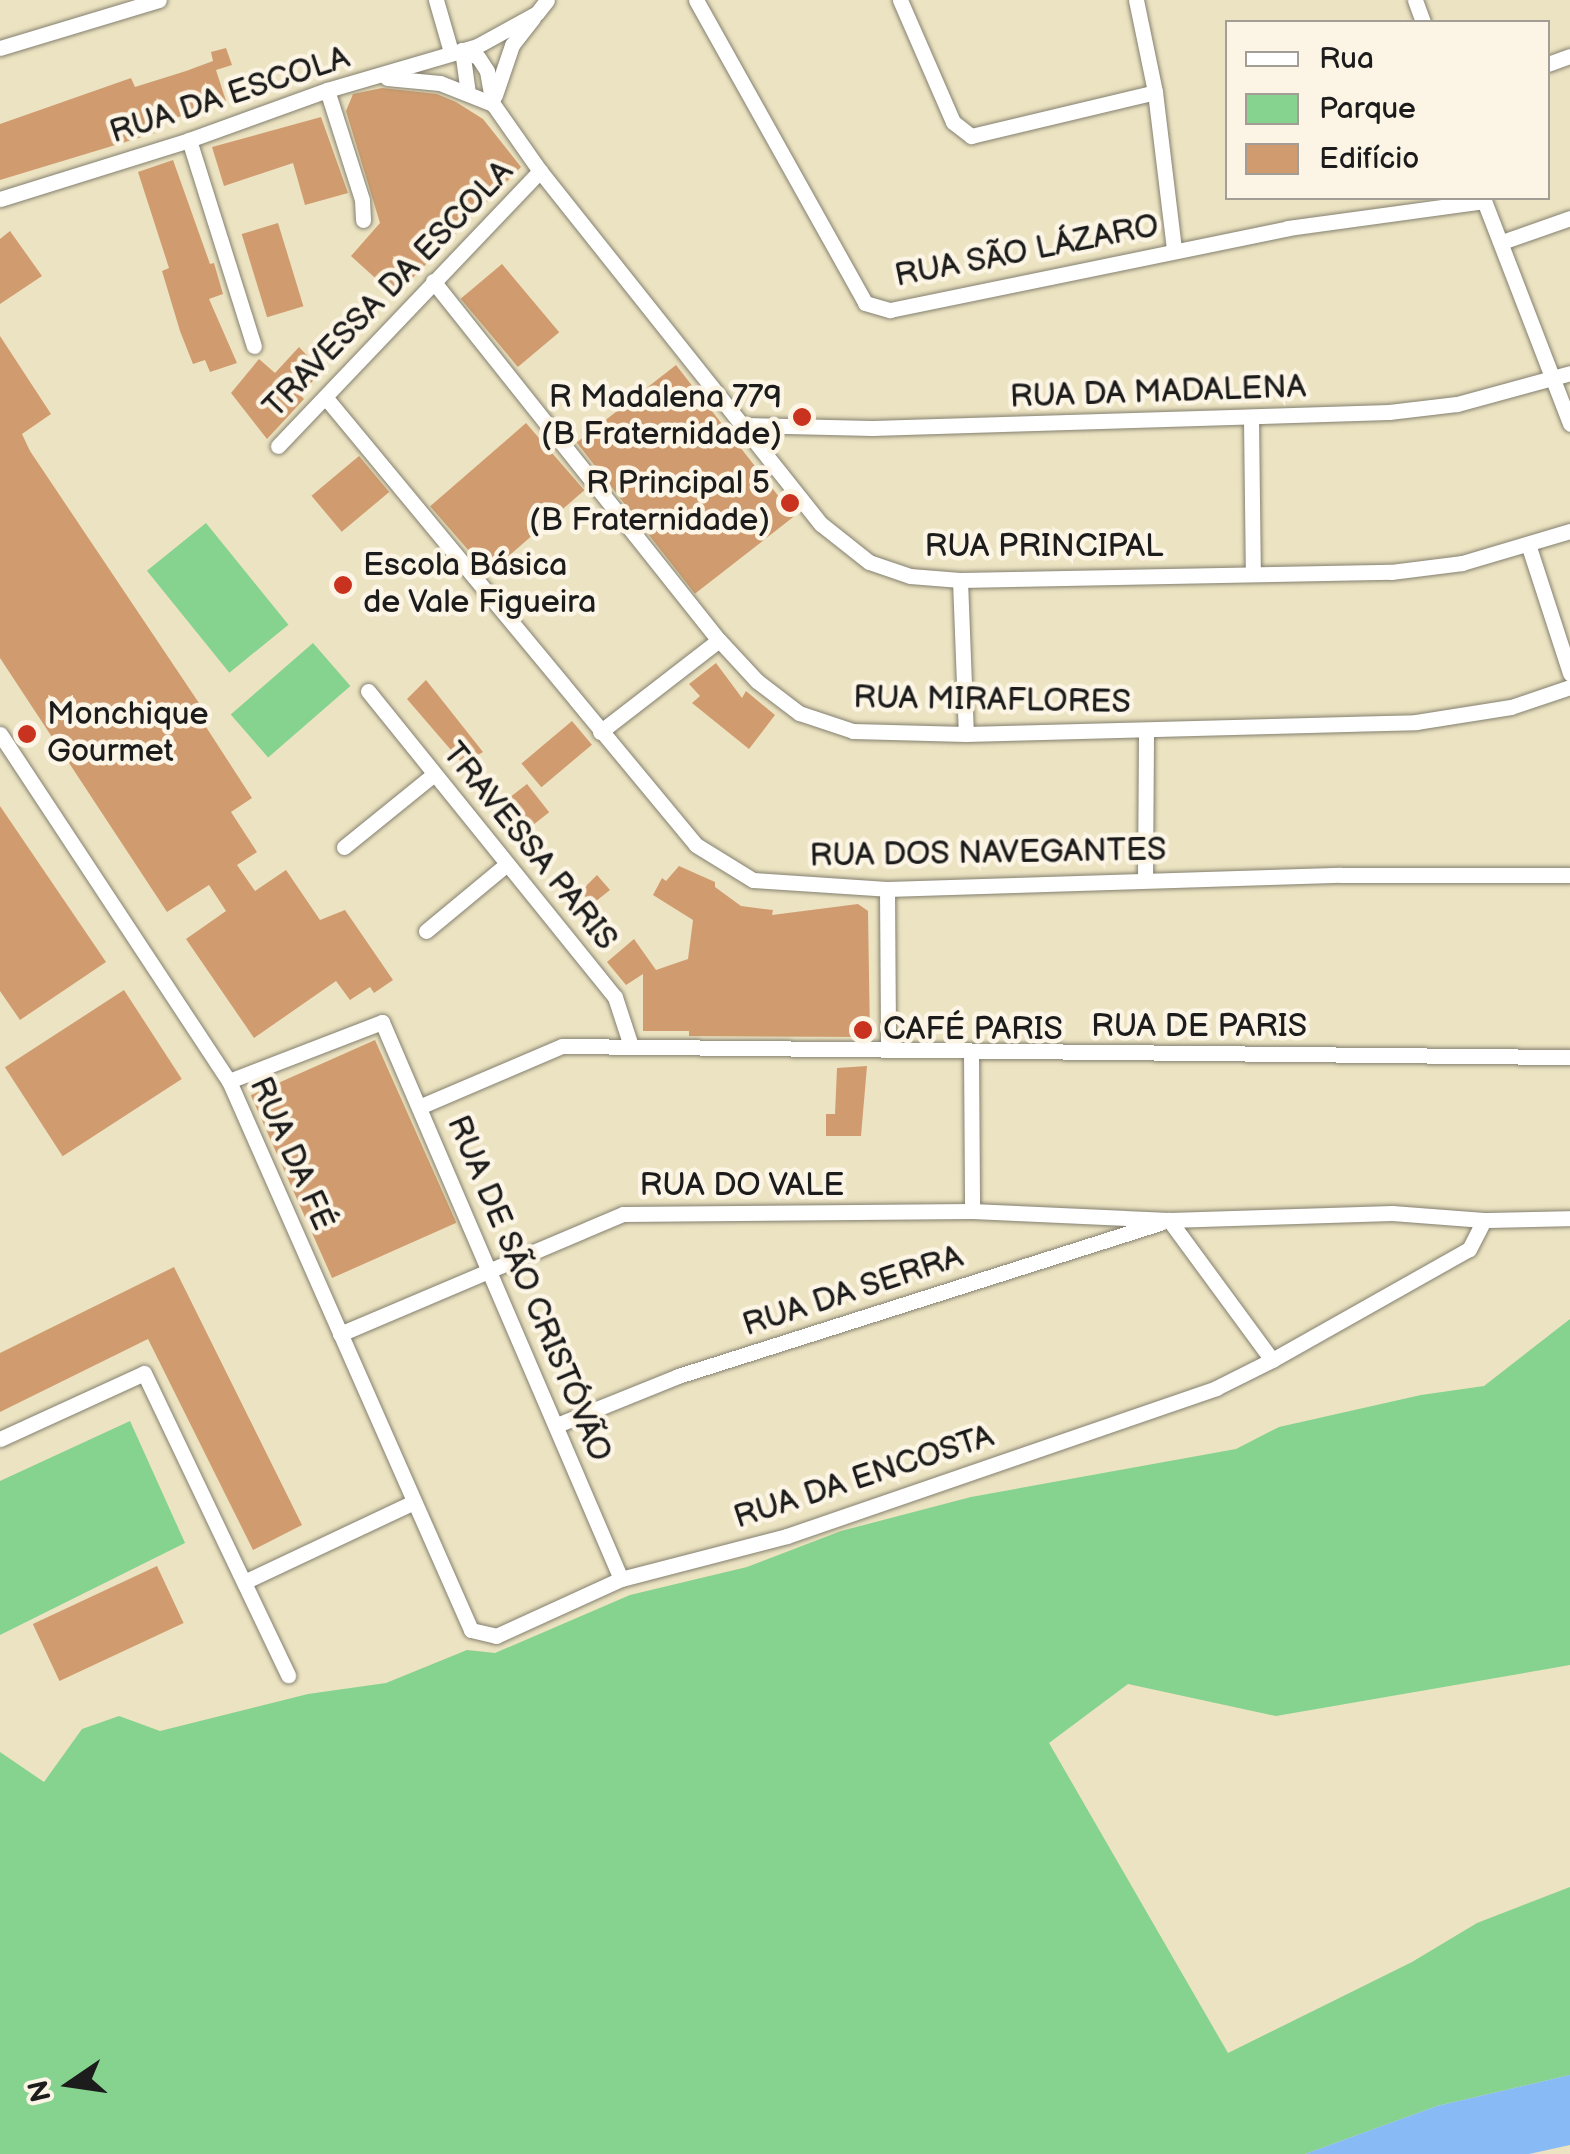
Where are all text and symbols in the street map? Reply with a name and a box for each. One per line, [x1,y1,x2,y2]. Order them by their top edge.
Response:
legend [1225,20,1550,200]
street label: RUA DA ESCOLA [105,39,355,153]
text: Rua [1319,41,1374,77]
text: Parque [1319,91,1416,127]
text: Edifício [1319,141,1419,177]
street label: TRAVESSA DA ESCOLA [256,153,522,427]
street label: RUA SÃO LÁZARO [891,208,1163,296]
street label: RUA DA MADALENA [1009,369,1307,417]
place label: R Madalena 779 (B Fraternidade) [541,380,782,455]
marker: R Madalena 779 (B Fraternidade) [791,406,813,428]
place label: R Principal 5 (B Fraternidade) [529,466,770,541]
marker: R Principal 5 (B Fraternidade) [779,492,801,514]
street label: RUA PRINCIPAL [924,528,1164,566]
place label: Escola Básica de Vale Figueira [363,548,597,623]
marker: Escola Básica de Vale Figueira [332,574,354,596]
street label: RUA MIRAFLORES [853,679,1131,723]
place label: Monchique Gourmet [47,697,209,772]
marker: Monchique Gourmet [16,723,38,745]
street label: TRAVESSA PARIS [433,735,625,959]
street label: RUA DOS NAVEGANTES [809,832,1167,876]
street label: RUA DE PARIS [1091,1008,1307,1046]
place label: CAFÉ PARIS [883,1011,1063,1049]
marker: CAFÉ PARIS [852,1019,874,1041]
street label: RUA DA FÉ [240,1071,342,1237]
street label: RUA DE SÃO CRISTÓVÃO [437,1110,619,1468]
street label: RUA DO VALE [639,1167,845,1205]
street label: RUA DA SERRA [738,1238,968,1346]
street label: RUA DA ENCOSTA [729,1418,999,1538]
north arrow [20,2034,120,2134]
text: N [22,2077,59,2105]

